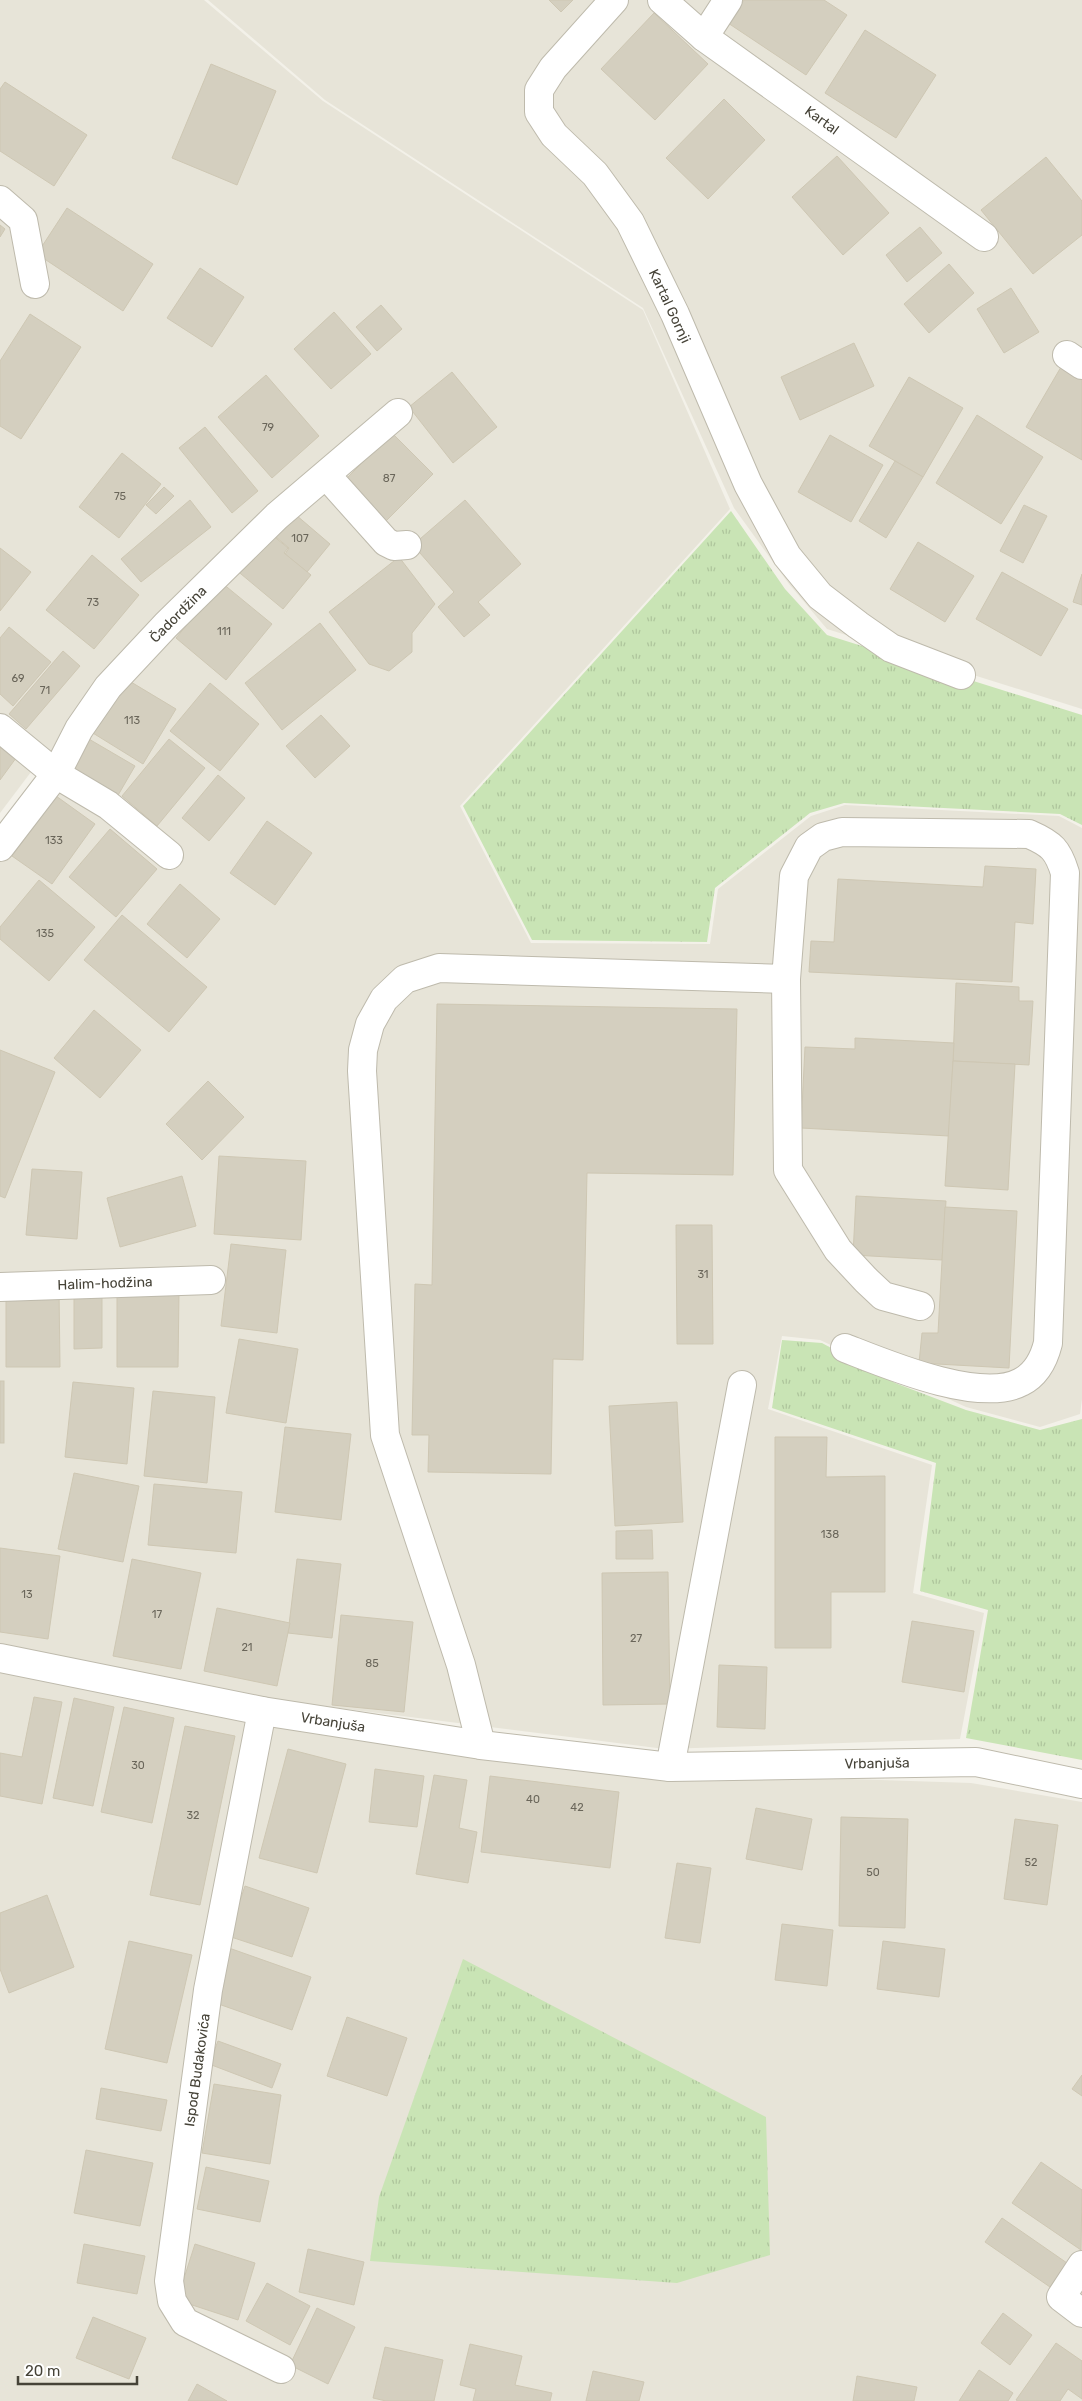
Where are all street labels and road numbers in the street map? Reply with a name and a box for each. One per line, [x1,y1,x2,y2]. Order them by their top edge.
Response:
street label: Kartal [801,102,842,138]
street label: Kartal Gornji [645,266,694,346]
street label: Čadordžina [146,582,210,646]
street label: Halim-hodžina [57,1273,153,1294]
street label: Vrbanjuša [299,1709,367,1736]
street label: Vrbanjuša [844,1754,910,1773]
street label: Ispod Budakovića [181,2012,214,2128]

